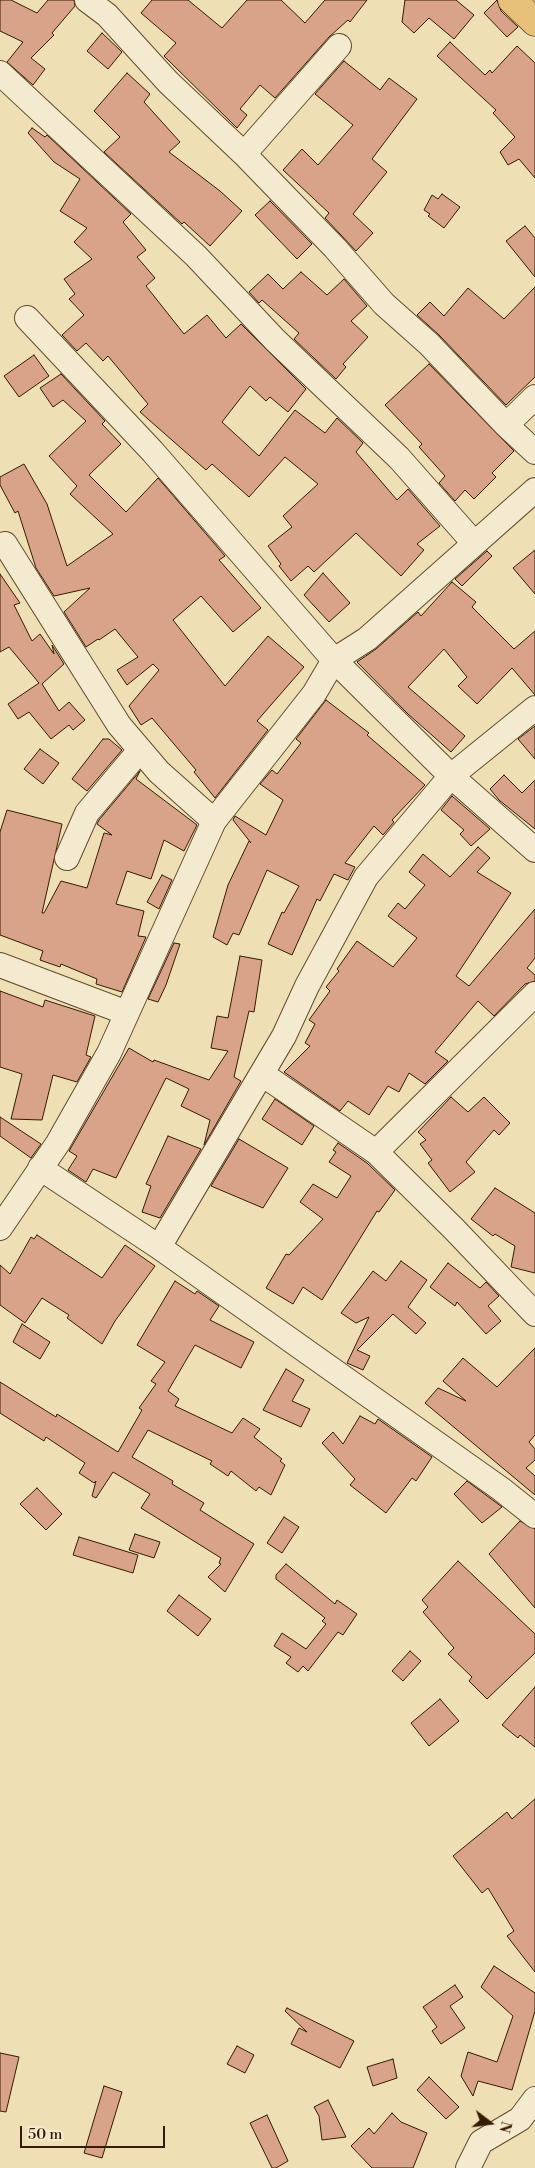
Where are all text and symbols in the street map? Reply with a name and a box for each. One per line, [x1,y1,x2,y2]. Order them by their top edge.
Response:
north arrow [465,2098,515,2148]
scale bar [22,2116,168,2148]
text: N [494,2119,515,2135]
text: 50 m [28,2125,62,2144]

